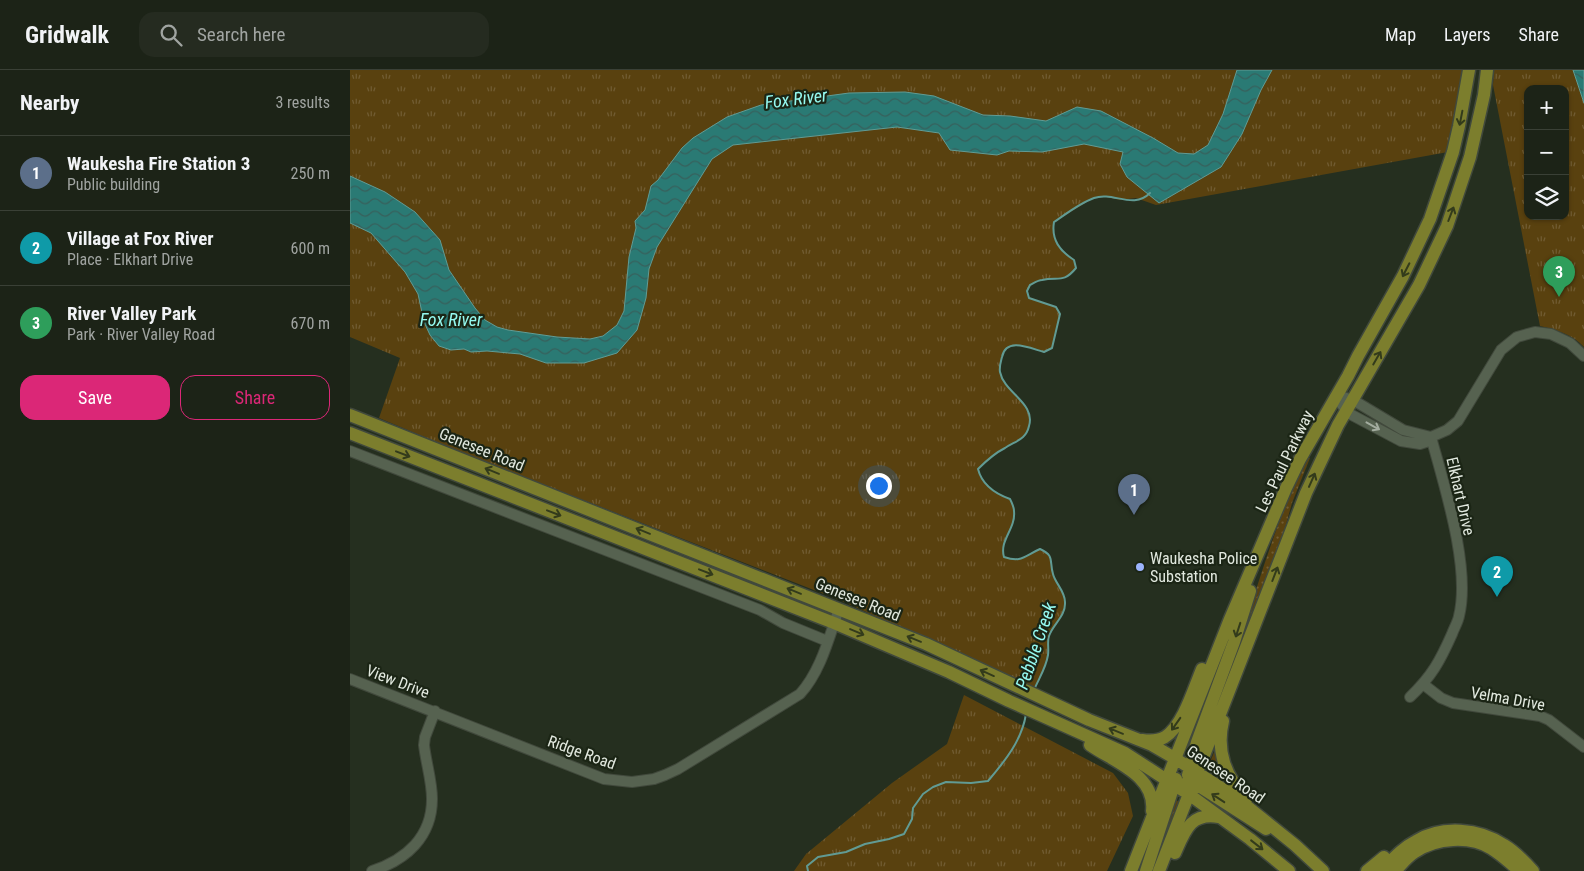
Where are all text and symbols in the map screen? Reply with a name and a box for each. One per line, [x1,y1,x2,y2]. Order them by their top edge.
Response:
search box [139,12,489,57]
text: Gridwalk [25,21,109,49]
icon: search [157,21,185,49]
text: Search here [197,23,285,46]
text: Map [1385,24,1416,45]
text: Layers [1444,24,1491,45]
text: Share [1519,24,1559,45]
water label: Fox River [764,84,829,113]
map controls [1524,85,1569,220]
button: + [1524,85,1569,130]
text: Nearby [20,91,79,115]
text: 3 results [275,93,330,112]
one-way arrow [1456,110,1465,126]
button: − [1524,130,1569,175]
text: Waukesha Fire Station 3 [67,152,250,175]
text: 1 [32,164,40,183]
text: 250 m [291,164,330,183]
text: Public building [67,175,160,194]
button: layers [1524,175,1569,220]
one-way arrow [1447,207,1456,222]
text: Village at Fox River [67,227,214,250]
text: 2 [32,239,40,258]
text: 600 m [291,239,330,258]
text: Place · Elkhart Drive [67,250,193,269]
pin: 3 [1543,256,1575,297]
one-way arrow [1401,262,1410,277]
text: River Valley Park [67,302,196,325]
water label: Fox River [420,309,483,330]
text: 3 [32,314,40,333]
text: 670 m [291,314,330,333]
text: Park · River Valley Road [67,325,215,344]
one-way arrow [1373,352,1383,366]
button: Save [20,375,170,420]
button: Share [180,375,330,420]
street label: Les Paul Parkway [1252,407,1317,515]
one-way arrow [1366,421,1381,431]
street label: Genesee Road [436,424,527,475]
one-way arrow [395,450,410,459]
street label: Elkhart Drive [1442,455,1479,537]
one-way arrow [485,466,500,475]
one-way arrow [1307,472,1317,487]
your location [866,473,892,499]
pin: 1 [1118,474,1150,515]
one-way arrow [546,509,561,518]
one-way arrow [636,526,651,535]
place label: Waukesha Police Substation [1150,549,1257,586]
pin: 2 [1481,556,1513,597]
marker: Waukesha Police Substation [1134,561,1146,573]
one-way arrow [1271,567,1280,582]
one-way arrow [698,569,713,578]
street label: Genesee Road [812,574,903,625]
one-way arrow [787,585,802,595]
water label: Pebble Creek [1011,599,1061,692]
one-way arrow [1232,622,1242,638]
one-way arrow [849,628,864,638]
one-way arrow [907,634,922,644]
street label: View Drive [364,661,432,702]
one-way arrow [980,668,995,678]
street label: Velma Drive [1469,683,1547,714]
one-way arrow [1171,717,1181,731]
one-way arrow [1109,726,1124,735]
street label: Ridge Road [545,731,619,774]
street label: Genesee Road [1183,741,1268,808]
one-way arrow [1211,793,1225,804]
one-way arrow [1250,839,1263,850]

